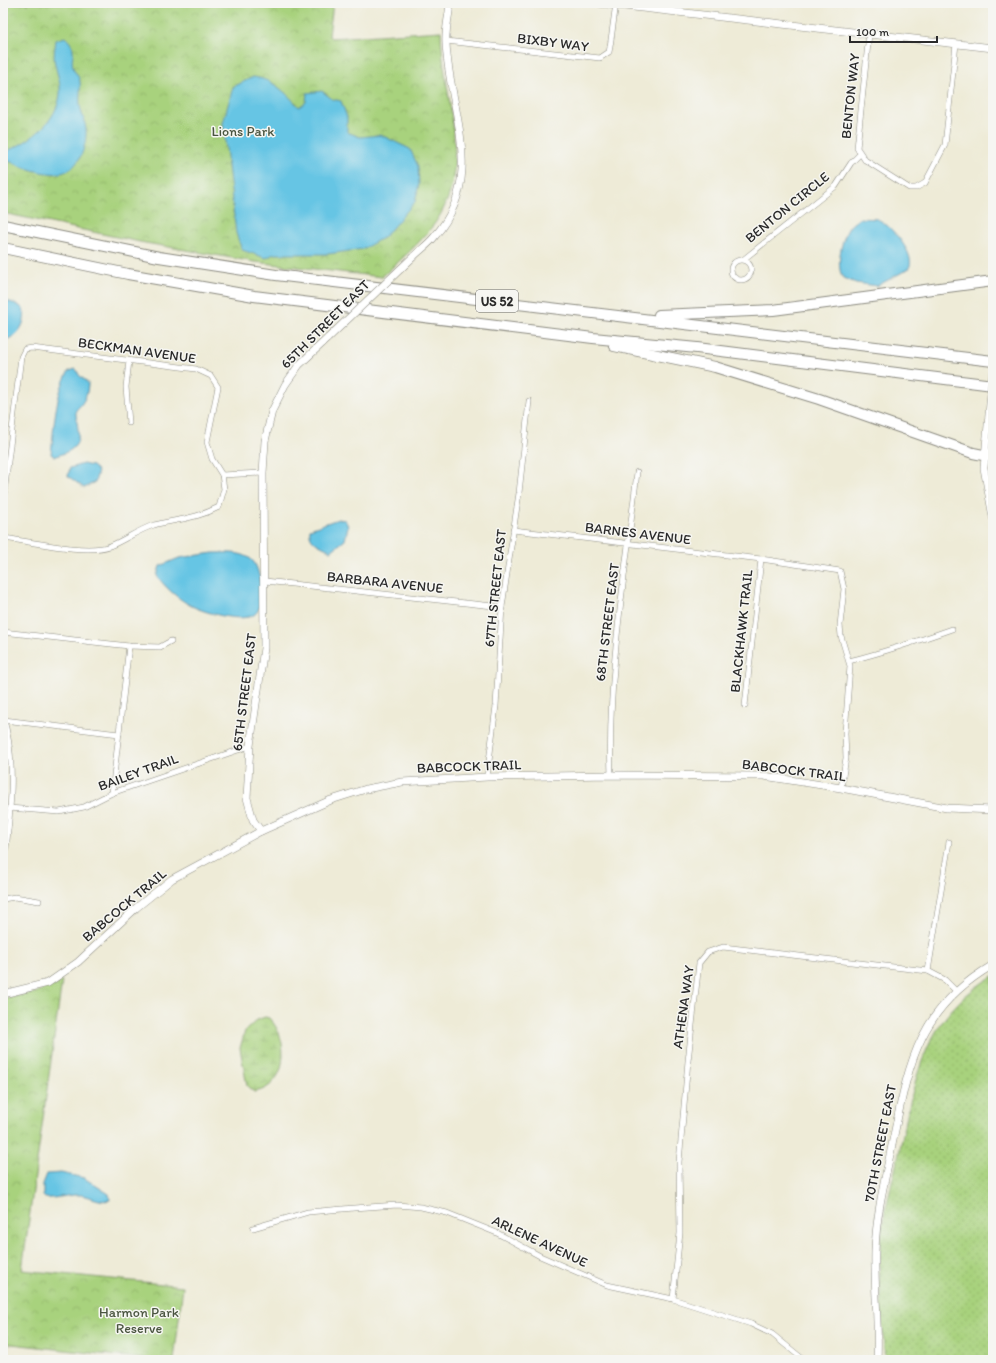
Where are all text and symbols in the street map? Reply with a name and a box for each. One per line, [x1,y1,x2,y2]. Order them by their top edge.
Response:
scale bar [850,18,937,44]
text: 100 m [856,25,889,39]
street label: BIXBY WAY [516,30,590,55]
street label: BENTON WAY [838,53,863,140]
park label: Lions Park [211,123,275,140]
street label: BENTON CIRCLE [742,168,833,247]
street label: 65TH STREET EAST [277,276,373,372]
road number: US 52 [476,290,518,312]
street label: BECKMAN AVENUE [77,334,197,367]
street label: BARNES AVENUE [584,519,692,548]
street label: 67TH STREET EAST [481,528,510,648]
street label: 68TH STREET EAST [592,562,623,682]
street label: BARBARA AVENUE [326,568,444,597]
street label: BLACKHAWK TRAIL [727,569,756,693]
street label: 65TH STREET EAST [229,632,260,752]
street label: BAILEY TRAIL [96,750,180,795]
street label: BABCOCK TRAIL [417,756,521,777]
street label: BABCOCK TRAIL [741,756,847,785]
street label: BABCOCK TRAIL [79,865,170,945]
street label: ATHENA WAY [669,964,698,1050]
street label: 70TH STREET EAST [861,1083,900,1203]
street label: ARLENE AVENUE [489,1212,591,1271]
park label: Harmon Park Reserve [99,1304,179,1337]

